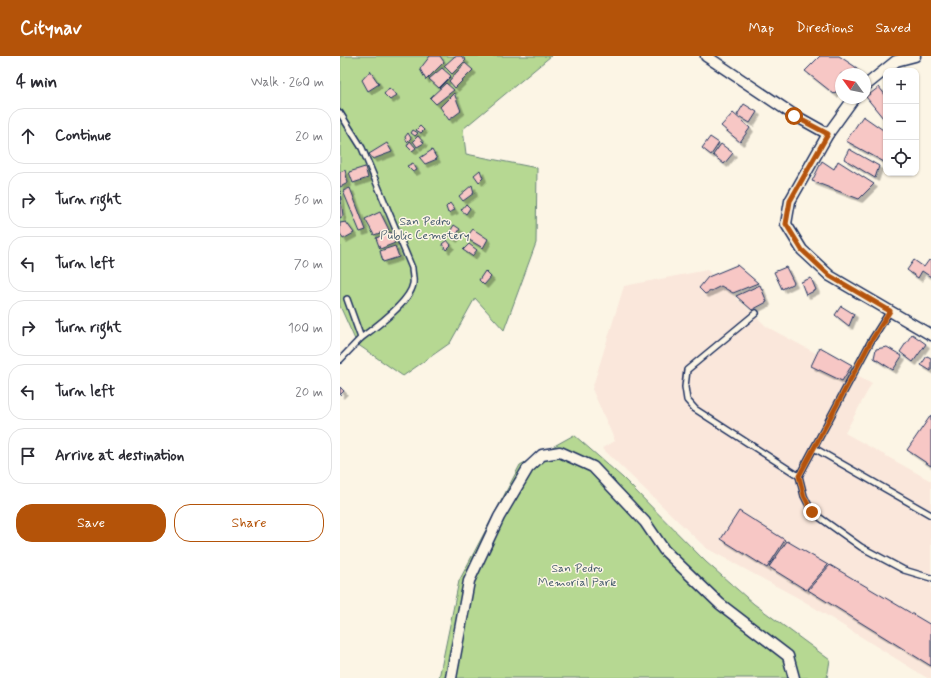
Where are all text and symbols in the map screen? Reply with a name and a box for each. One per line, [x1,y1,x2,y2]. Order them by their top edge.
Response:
text: Citynav [20,16,82,41]
text: Map [748,19,774,37]
text: Directions [796,19,854,37]
text: Saved [876,19,911,37]
north arrow [835,68,871,104]
map controls [883,68,919,176]
button: + [883,68,919,104]
text: 4 min [16,71,57,93]
text: Walk · 260 m [251,74,324,91]
button: − [883,104,919,140]
route start [785,107,803,125]
icon: ahead [17,125,39,147]
text: Continue [55,126,111,146]
text: 20 m [295,128,323,145]
button: locate [883,140,919,176]
icon: right [17,189,39,211]
text: Turn right [55,190,122,210]
text: 50 m [294,192,323,209]
park label: San Pedro Public Cemetery [380,214,470,244]
icon: left [17,253,39,275]
text: Turn left [55,254,115,274]
text: 70 m [294,256,323,273]
icon: right [17,317,39,339]
text: Turn right [55,318,122,338]
text: 100 m [288,320,323,337]
icon: left [17,381,39,403]
text: Turn left [55,382,115,402]
text: 20 m [295,384,323,401]
icon: arrive [17,445,39,467]
text: Arrive at destination [55,446,184,466]
route end [803,503,821,521]
button: Save [16,504,166,542]
button: Share [174,504,324,542]
park label: San Pedro Memorial Park [538,561,616,591]

